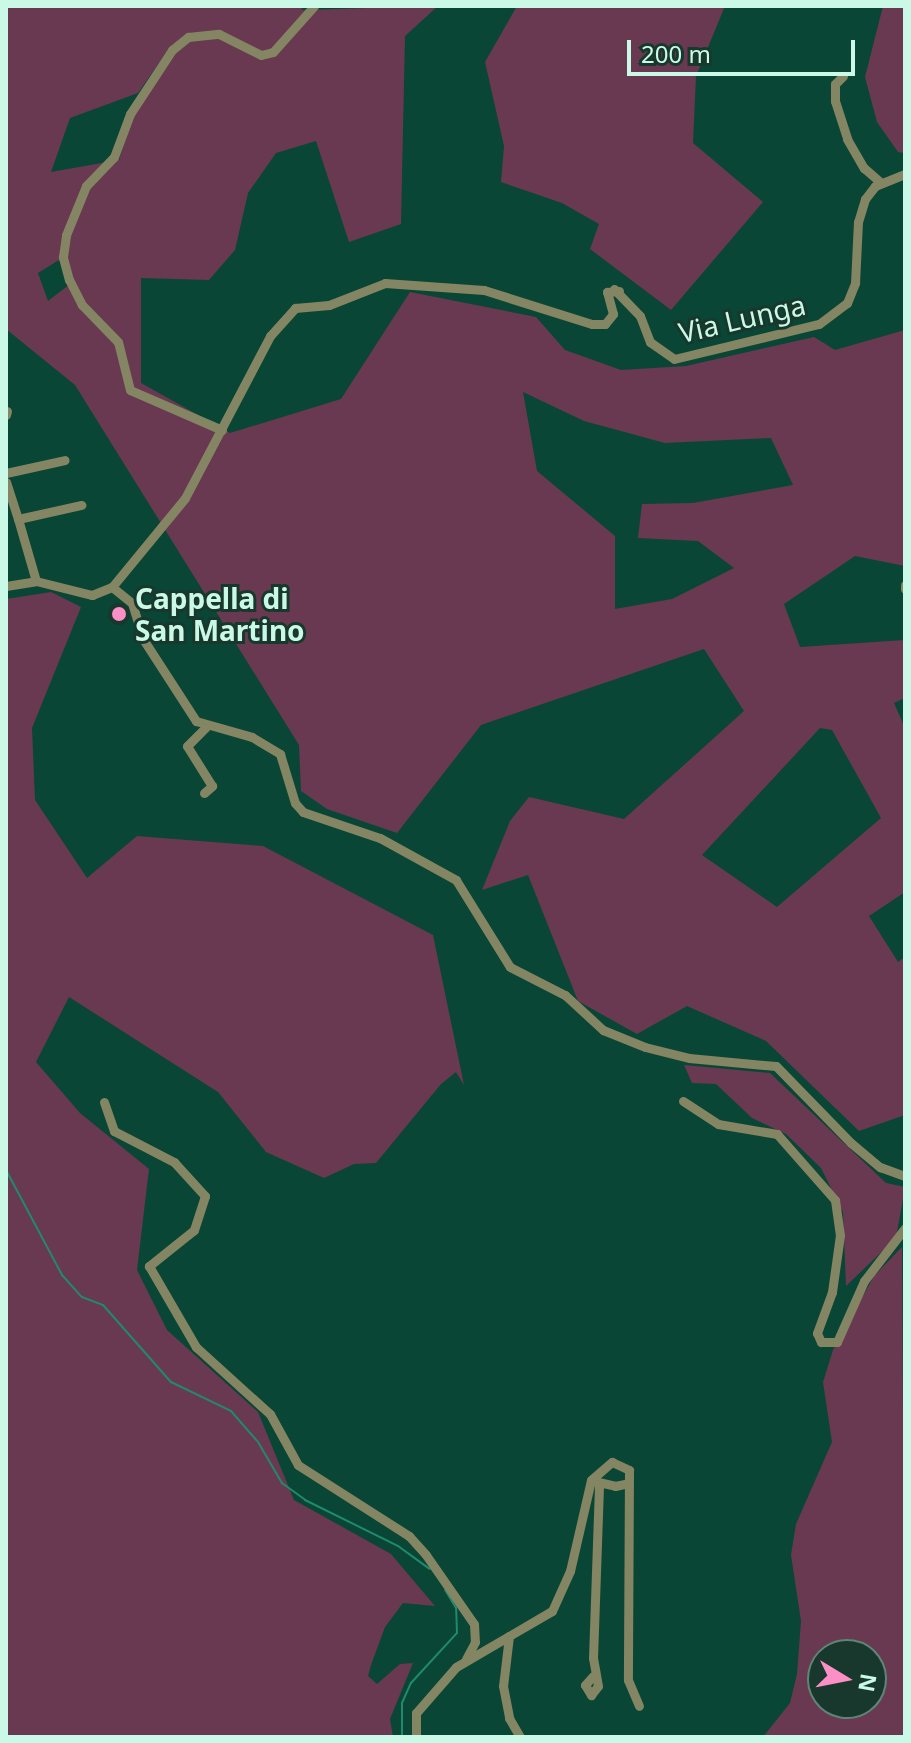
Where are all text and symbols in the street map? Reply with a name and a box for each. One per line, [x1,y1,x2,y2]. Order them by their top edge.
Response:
scale bar [631,24,859,74]
text: 200 m [641,37,711,70]
street label: Via Lunga [675,287,809,349]
place label: Cappella di San Martino [135,581,305,647]
marker: Cappella di San Martino [110,605,128,623]
north arrow [807,1639,887,1719]
text: N [852,1671,885,1694]

